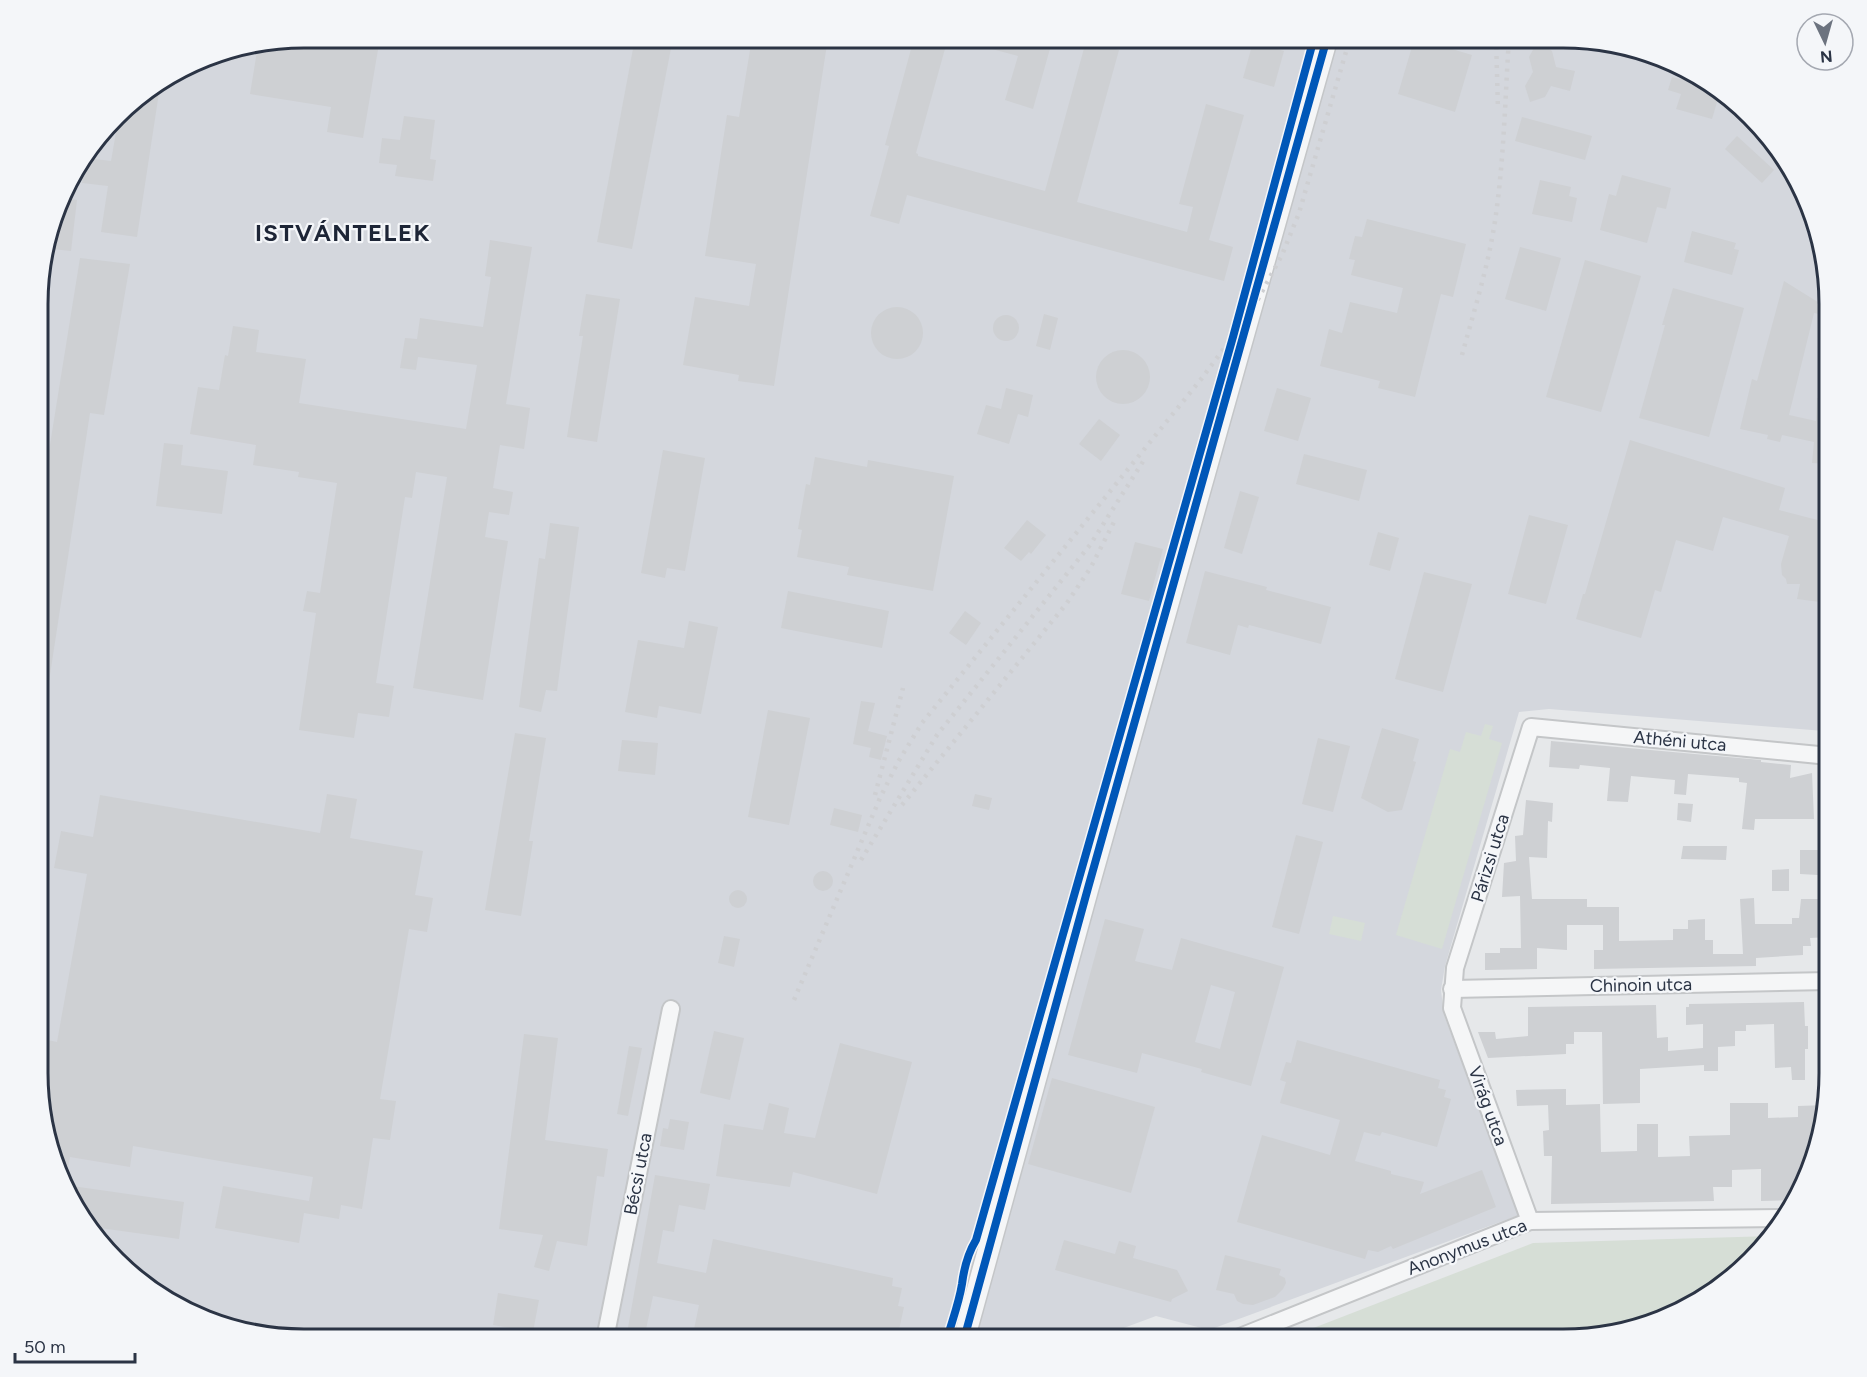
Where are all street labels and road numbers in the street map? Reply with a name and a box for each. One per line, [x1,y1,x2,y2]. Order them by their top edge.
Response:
street label: Athéni utca [1633,726,1727,756]
street label: Párizsi utca [1466,811,1514,905]
street label: Chinoin utca [1590,973,1692,997]
street label: Virág utca [1464,1063,1512,1149]
street label: Bécsi utca [619,1131,657,1217]
street label: Anonymus utca [1404,1214,1530,1280]

